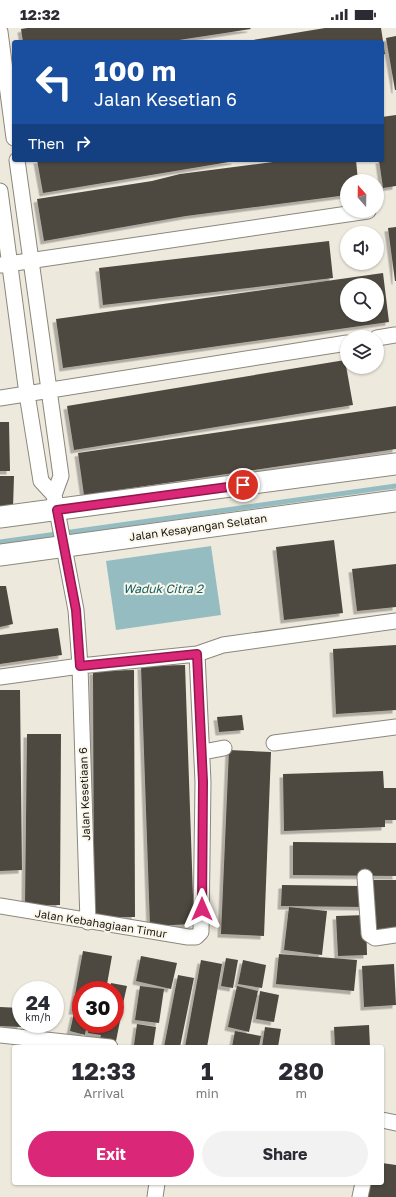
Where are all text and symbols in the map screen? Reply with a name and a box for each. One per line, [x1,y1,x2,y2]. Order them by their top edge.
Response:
text: 12:32 [20,5,60,23]
text: 100 m [94,54,176,87]
icon: left [28,56,80,108]
text: Jalan Kesetian 6 [94,88,237,110]
icon: right [72,132,94,154]
text: Then [28,134,64,152]
north arrow [340,174,384,218]
map controls [340,174,384,374]
button: sound [340,226,384,270]
button: search [340,278,384,322]
button: layers [340,330,384,374]
pin [226,468,260,502]
icon: arrive [232,474,254,496]
street label: Jalan Kesayangan Selatan [128,511,268,543]
water label: Waduk Citra 2 [123,581,204,596]
street label: Jalan Kesetiaan 6 [76,747,92,841]
position arrow [181,888,223,930]
street label: Jalan Kebahagiaan Timur [34,906,169,940]
speed limit sign: 30 [72,981,124,1033]
text: 24 [26,990,50,1014]
text: km/h [25,1011,51,1023]
text: 12:33 [72,1056,136,1085]
text: 1 [201,1056,213,1085]
text: 280 [279,1056,324,1085]
text: Arrival [83,1085,124,1101]
text: min [196,1085,219,1101]
text: m [296,1085,307,1101]
button: Exit [28,1131,194,1177]
button: Share [202,1131,368,1177]

